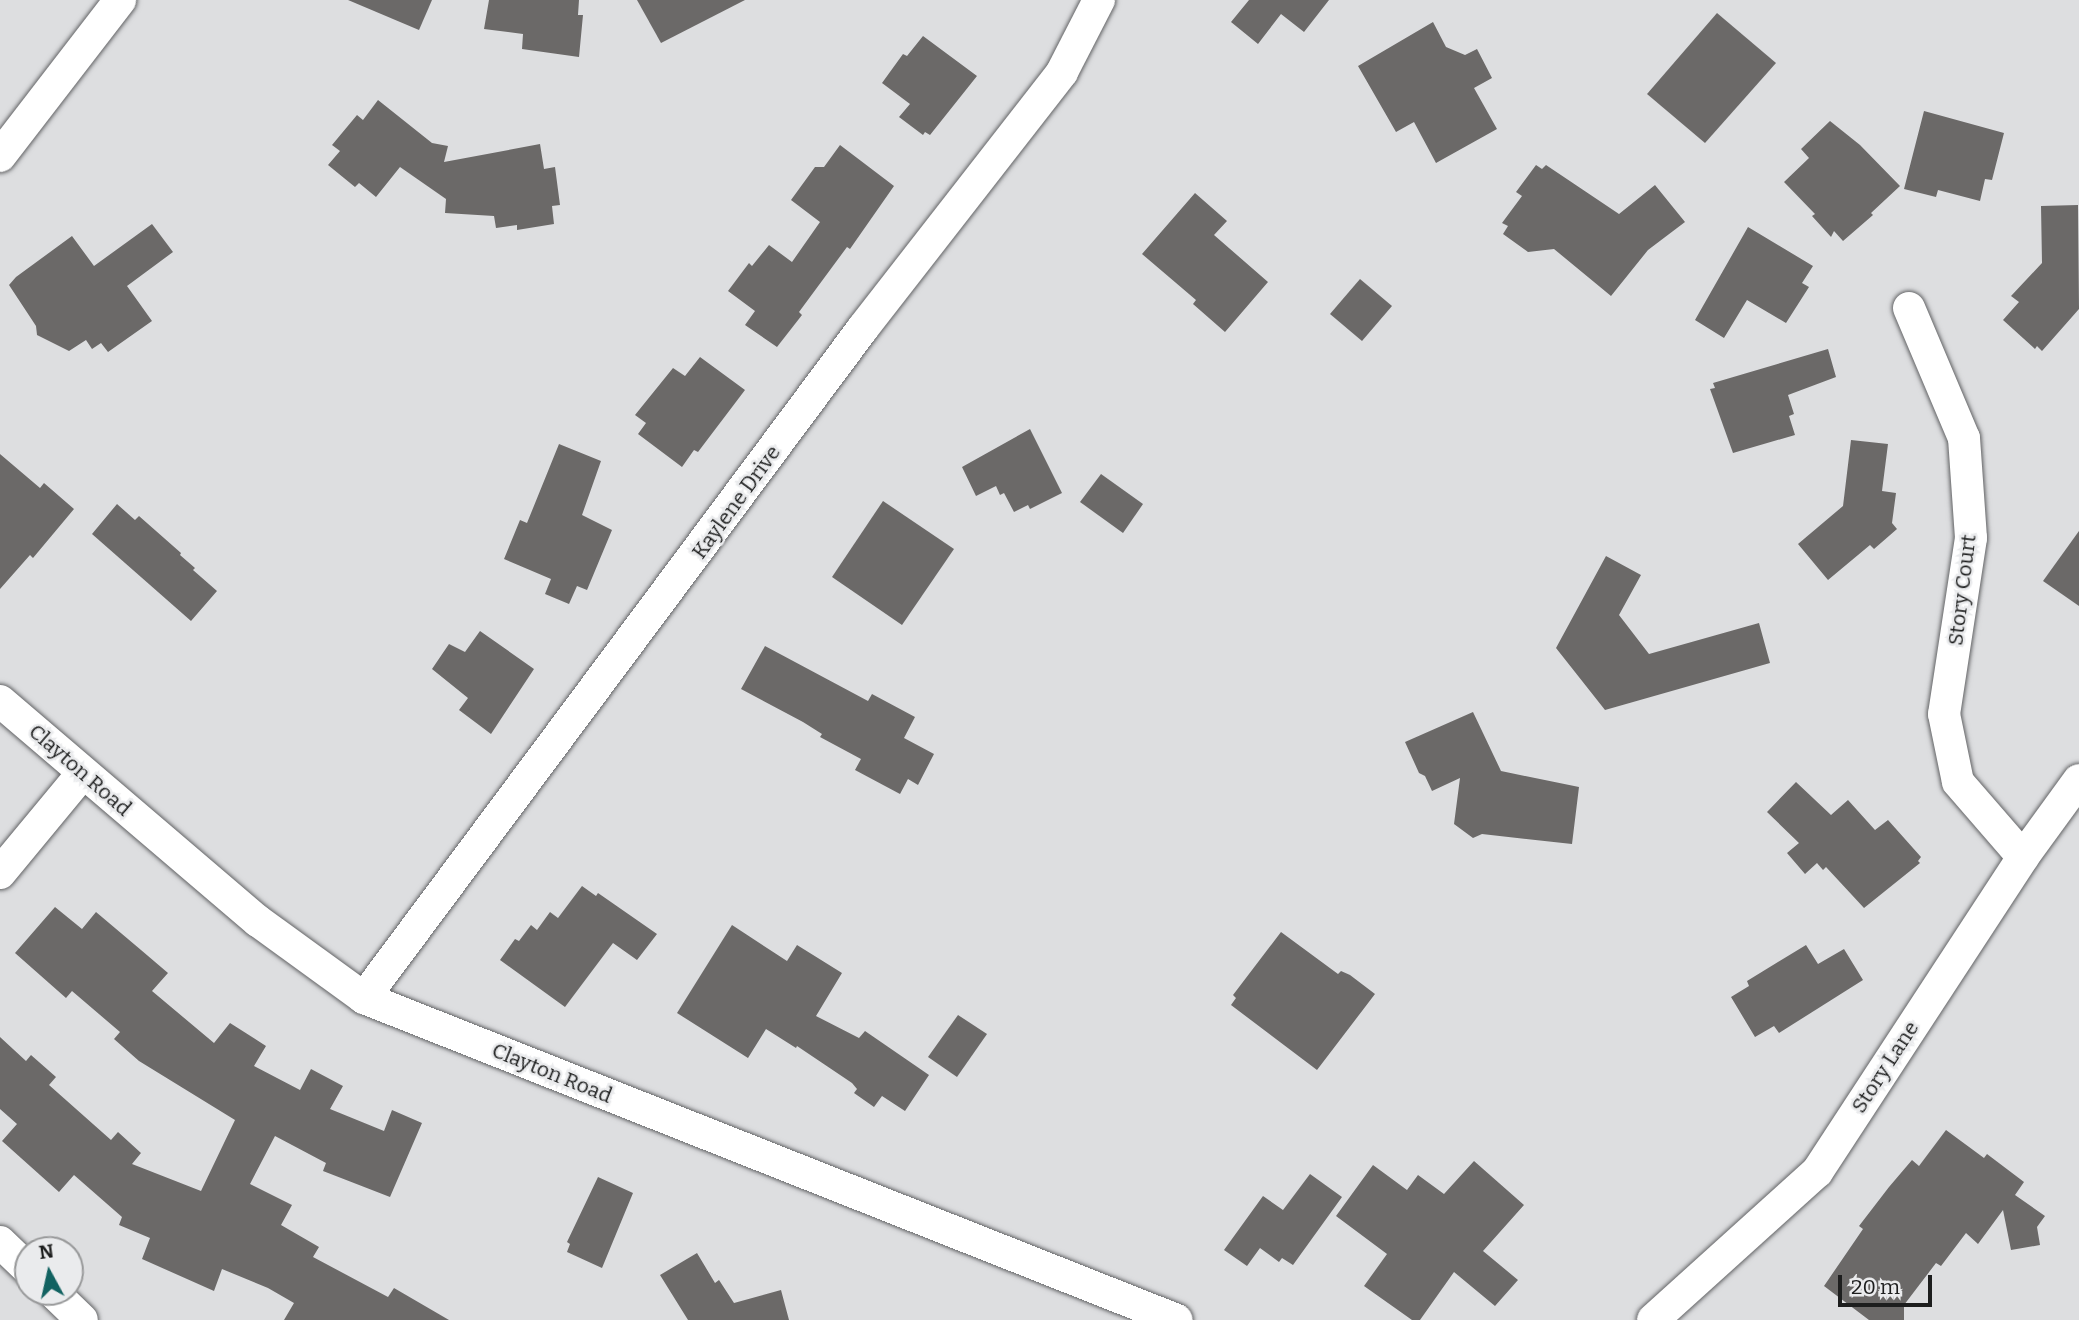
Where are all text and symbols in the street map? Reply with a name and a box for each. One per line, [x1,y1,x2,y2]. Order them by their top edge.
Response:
street label: Kaylene Drive [686,440,786,564]
street label: Story Court [1943,533,1981,647]
street label: Clayton Road [24,719,136,821]
street label: Story Lane [1846,1016,1924,1118]
street label: Clayton Road [488,1038,616,1108]
north arrow [14,1236,84,1306]
text: N [37,1239,55,1264]
scale bar [1841,1260,1936,1304]
text: 20 m [1851,1274,1900,1300]

